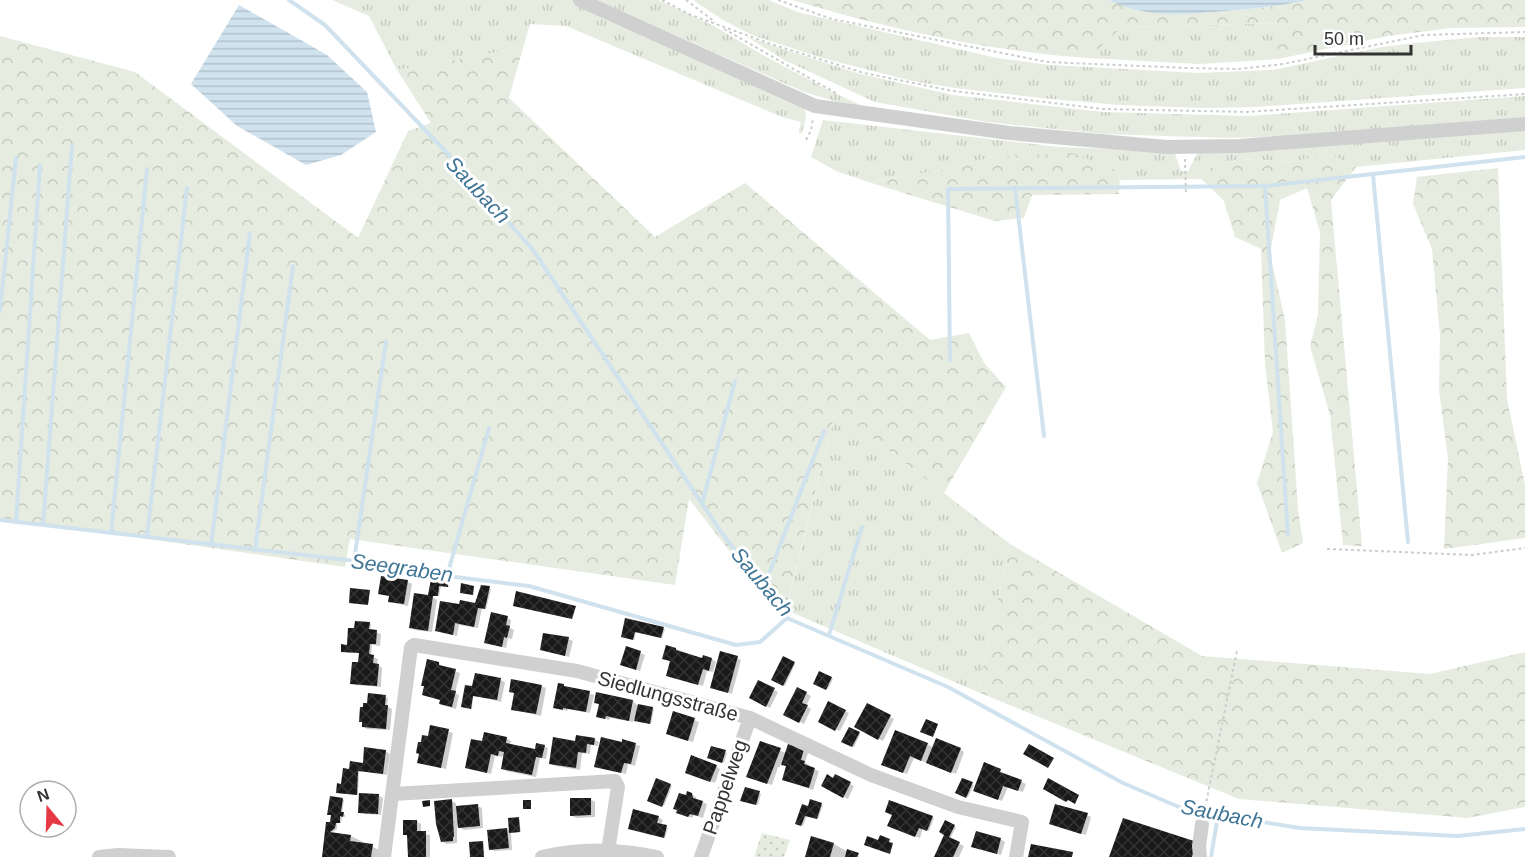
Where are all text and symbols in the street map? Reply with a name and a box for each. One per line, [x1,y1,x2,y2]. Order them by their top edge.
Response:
scale bar [1315,18,1411,56]
text: 50 m [1324,29,1364,49]
water label: Saubach [442,151,515,228]
water label: Saubach [727,543,798,621]
water label: Seegraben [350,549,455,586]
street label: Siedlungsstraße [595,667,741,725]
street label: Pappelweg [698,737,752,837]
north arrow [18,779,78,839]
text: N [35,785,52,805]
water label: Saubach [1179,794,1265,833]

